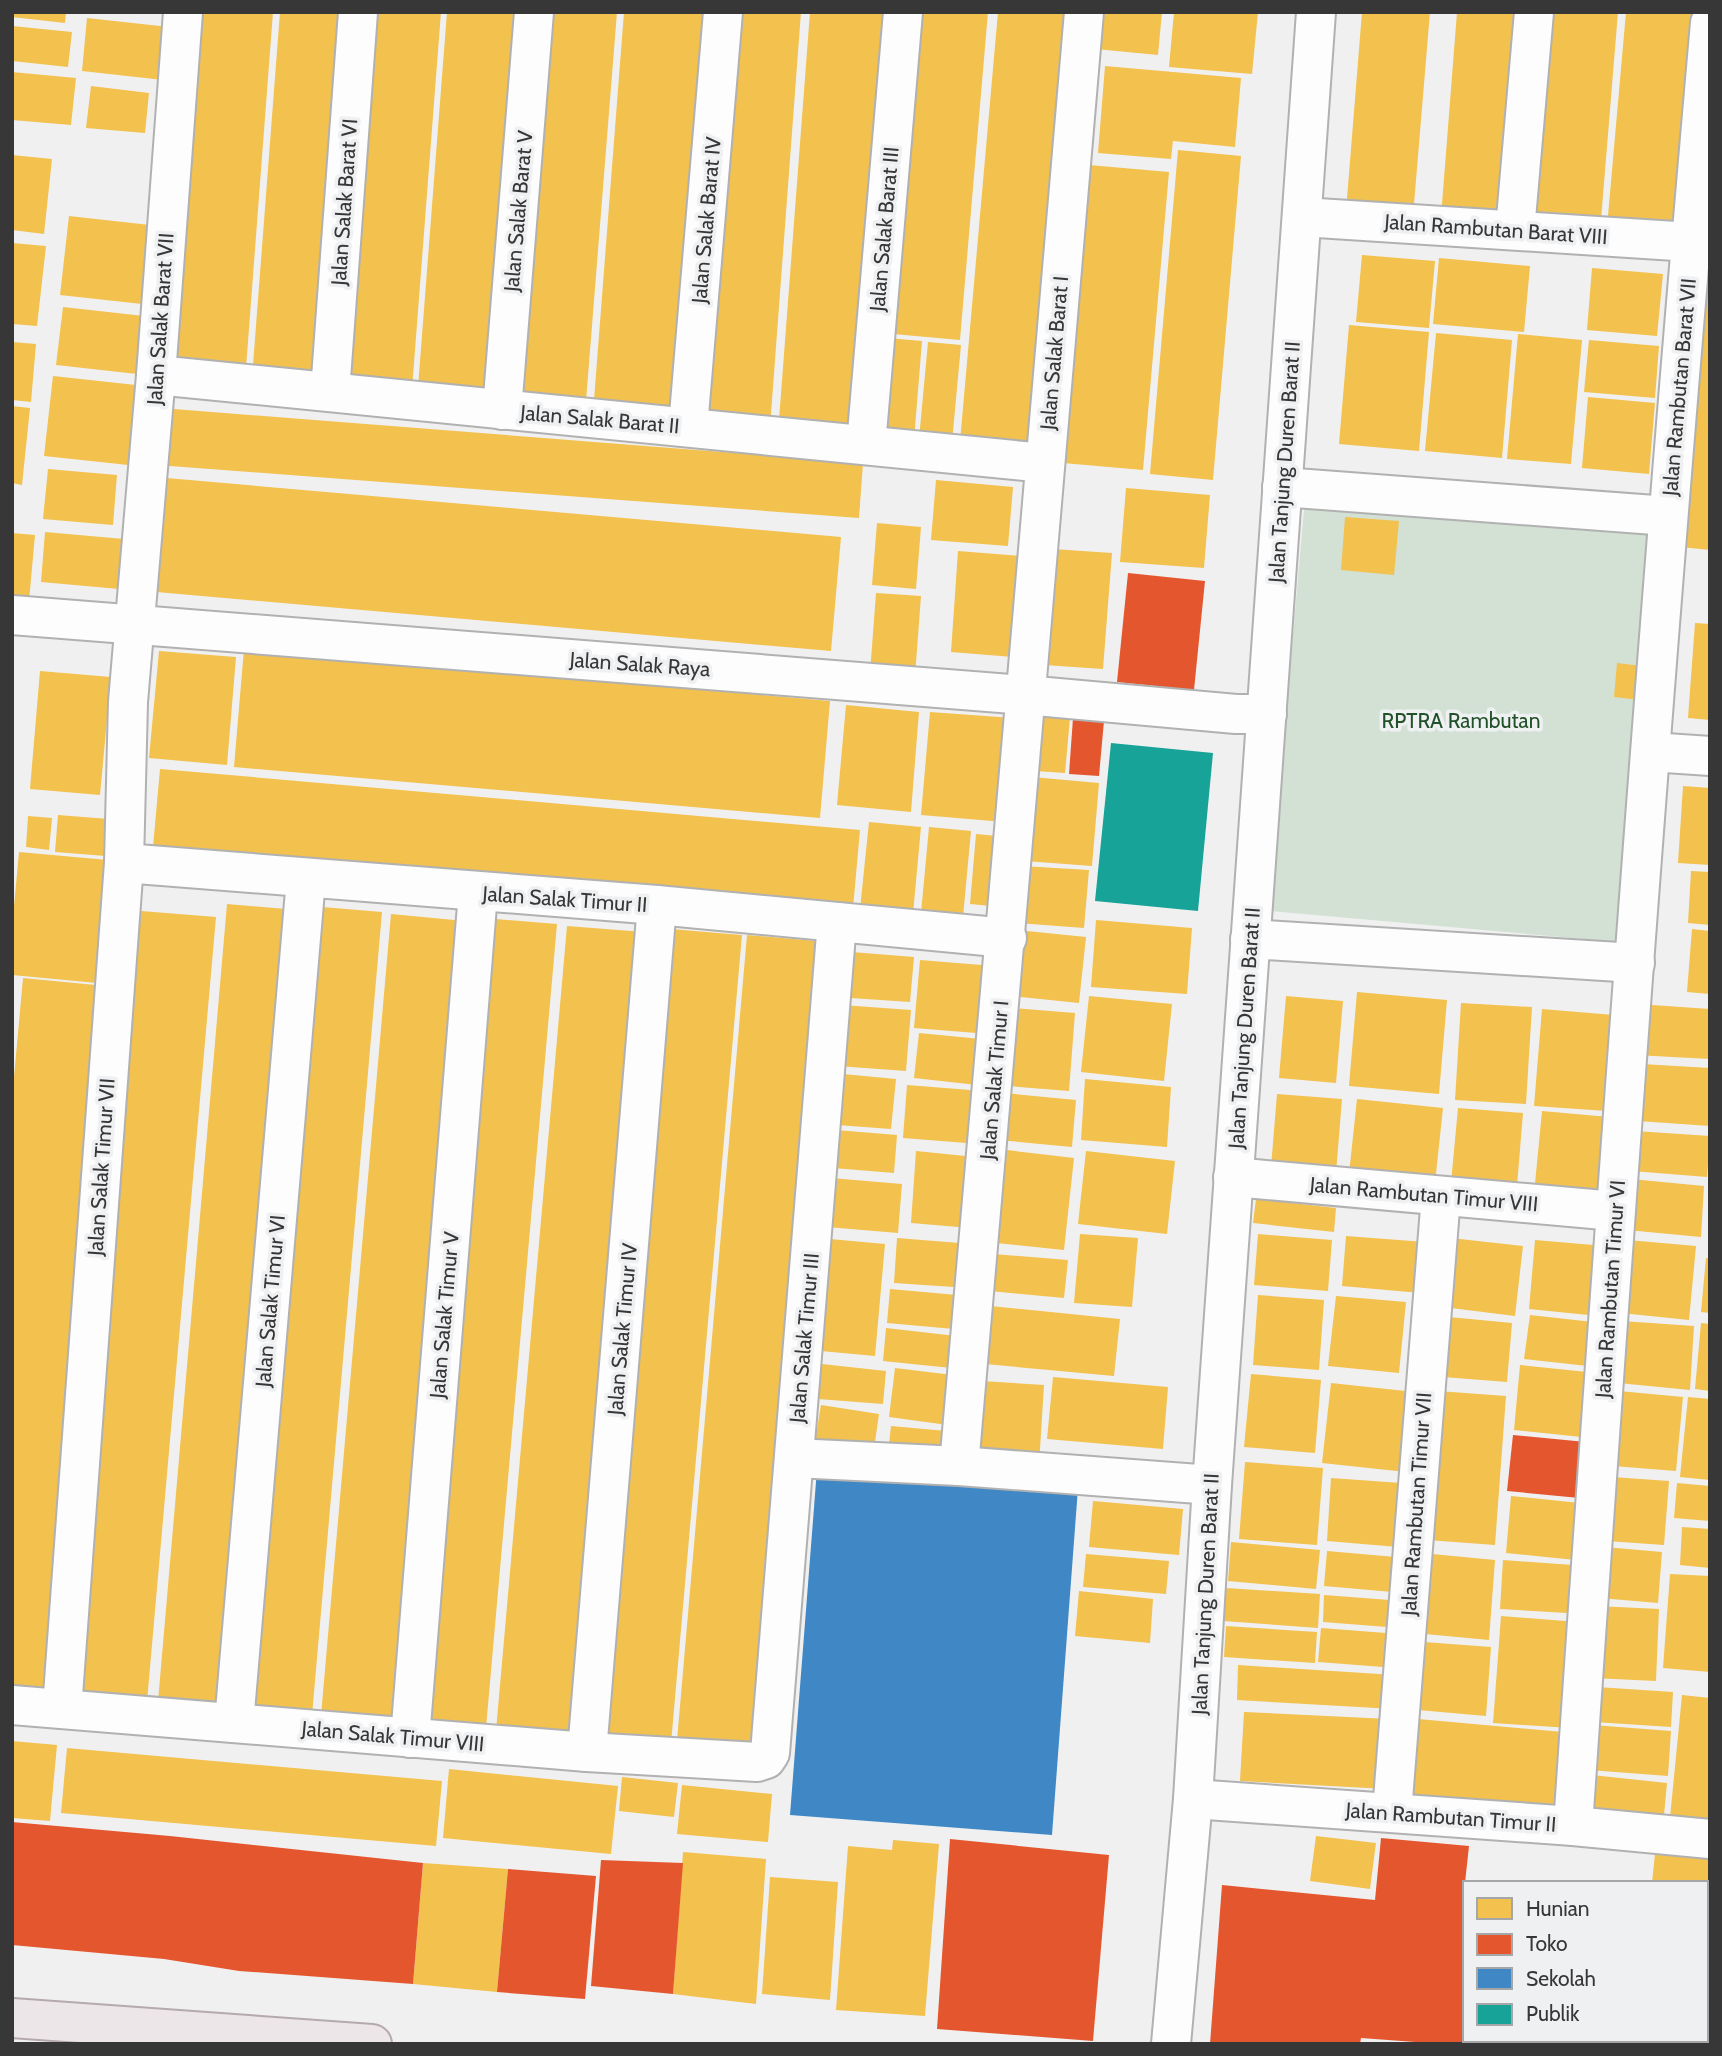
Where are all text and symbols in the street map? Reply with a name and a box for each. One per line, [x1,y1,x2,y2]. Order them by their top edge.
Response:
street label: Jalan Salak Barat VI [326,118,362,287]
street label: Jalan Salak Barat V [498,129,538,294]
street label: Jalan Salak Barat IV [686,135,726,305]
street label: Jalan Salak Barat III [864,146,904,313]
street label: Jalan Rambutan Barat VIII [1383,209,1608,249]
street label: Jalan Salak Barat VII [141,232,178,407]
street label: Jalan Salak Barat I [1035,275,1073,432]
street label: Jalan Rambutan Barat VII [1657,277,1701,498]
street label: Jalan Tanjung Duren Barat II [1263,340,1306,585]
street label: Jalan Salak Barat II [518,399,681,438]
street label: Jalan Salak Raya [568,647,711,681]
park label: RPTRA Rambutan [1382,708,1540,733]
street label: Jalan Salak Timur II [481,881,648,917]
street label: Jalan Tanjung Duren Barat II [1223,906,1266,1151]
street label: Jalan Salak Timur I [974,999,1013,1162]
street label: Jalan Salak Timur VII [82,1077,120,1258]
street label: Jalan Rambutan Timur VIII [1308,1171,1539,1216]
street label: Jalan Rambutan Timur VI [1590,1179,1630,1400]
street label: Jalan Salak Timur VI [250,1214,290,1389]
street label: Jalan Salak Timur V [424,1230,464,1400]
street label: Jalan Salak Timur IV [602,1242,642,1417]
street label: Jalan Salak Timur III [784,1252,824,1425]
street label: Jalan Rambutan Timur VII [1396,1391,1436,1618]
street label: Jalan Tanjung Duren Barat II [1186,1472,1225,1717]
street label: Jalan Salak Timur VIII [300,1715,485,1756]
street label: Jalan Rambutan Timur II [1344,1797,1557,1837]
legend [1463,1881,1708,2042]
text: Hunian [1526,1896,1590,1921]
text: Toko [1526,1931,1568,1956]
text: Sekolah [1526,1966,1596,1991]
text: Publik [1526,2001,1580,2026]

